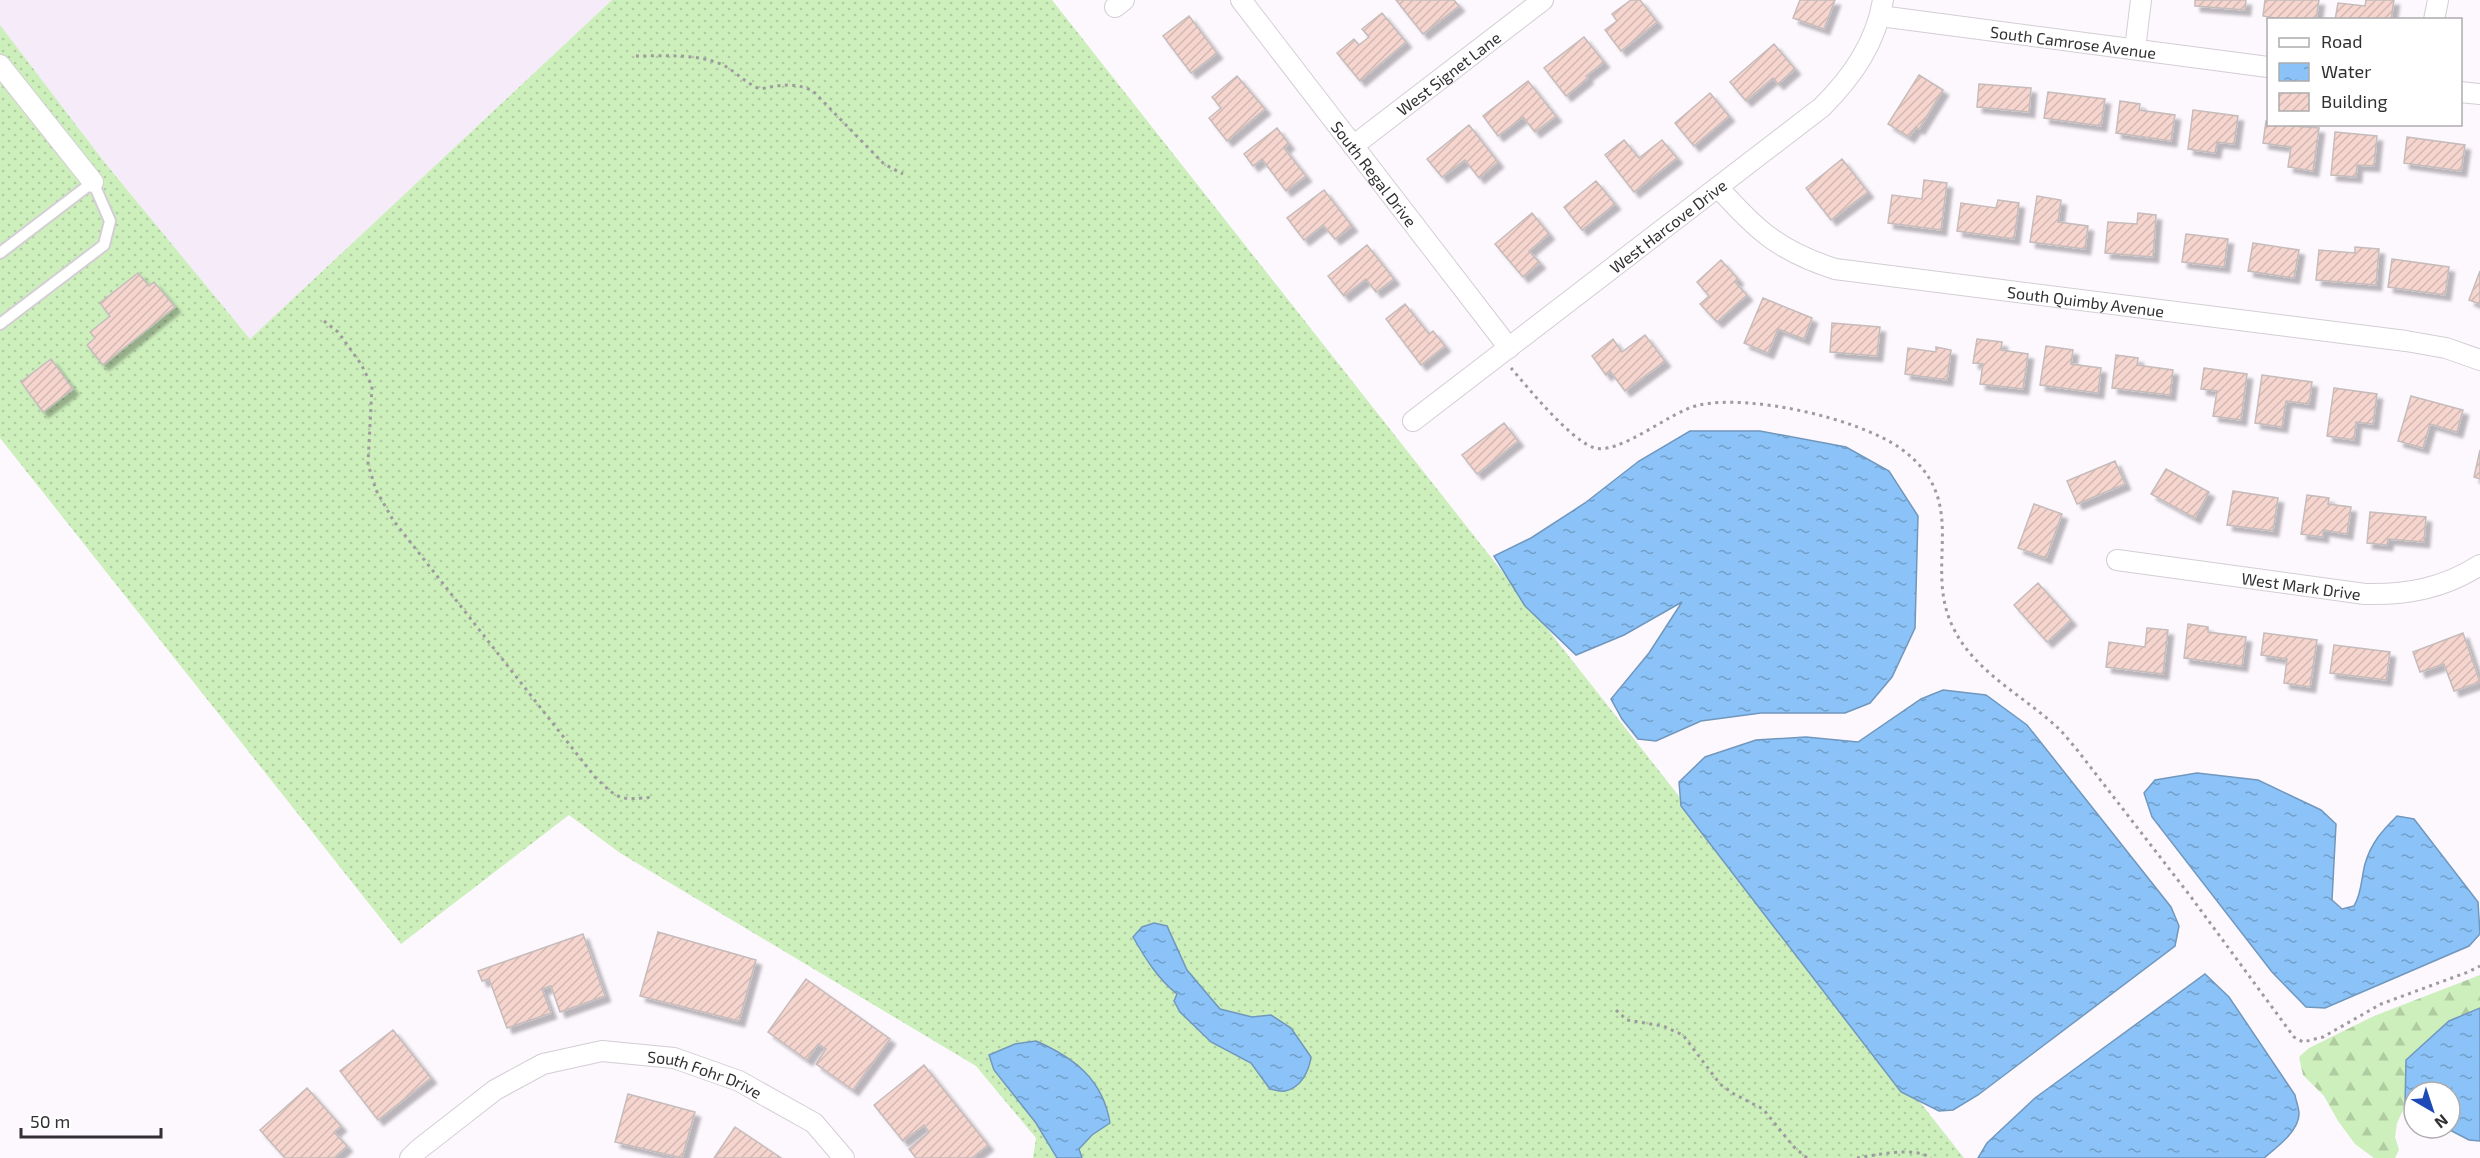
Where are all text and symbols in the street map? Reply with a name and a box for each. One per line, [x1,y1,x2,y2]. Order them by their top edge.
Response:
legend [2267,18,2462,126]
street label: South Camrose Avenue [1989,21,2157,62]
street label: West Signet Lane [1393,27,1504,119]
text: Road [2321,30,2362,52]
text: Water [2321,60,2371,82]
text: Building [2321,90,2388,112]
street label: South Regal Drive [1328,117,1421,230]
street label: West Harcove Drive [1605,175,1730,276]
street label: South Quimby Avenue [2006,281,2165,320]
street label: West Mark Drive [2240,568,2362,603]
street label: South Fohr Drive [647,1046,766,1102]
north arrow [2402,1080,2462,1140]
scale bar [21,1101,160,1139]
text: 50 m [30,1110,70,1132]
text: N [2431,1111,2452,1133]

